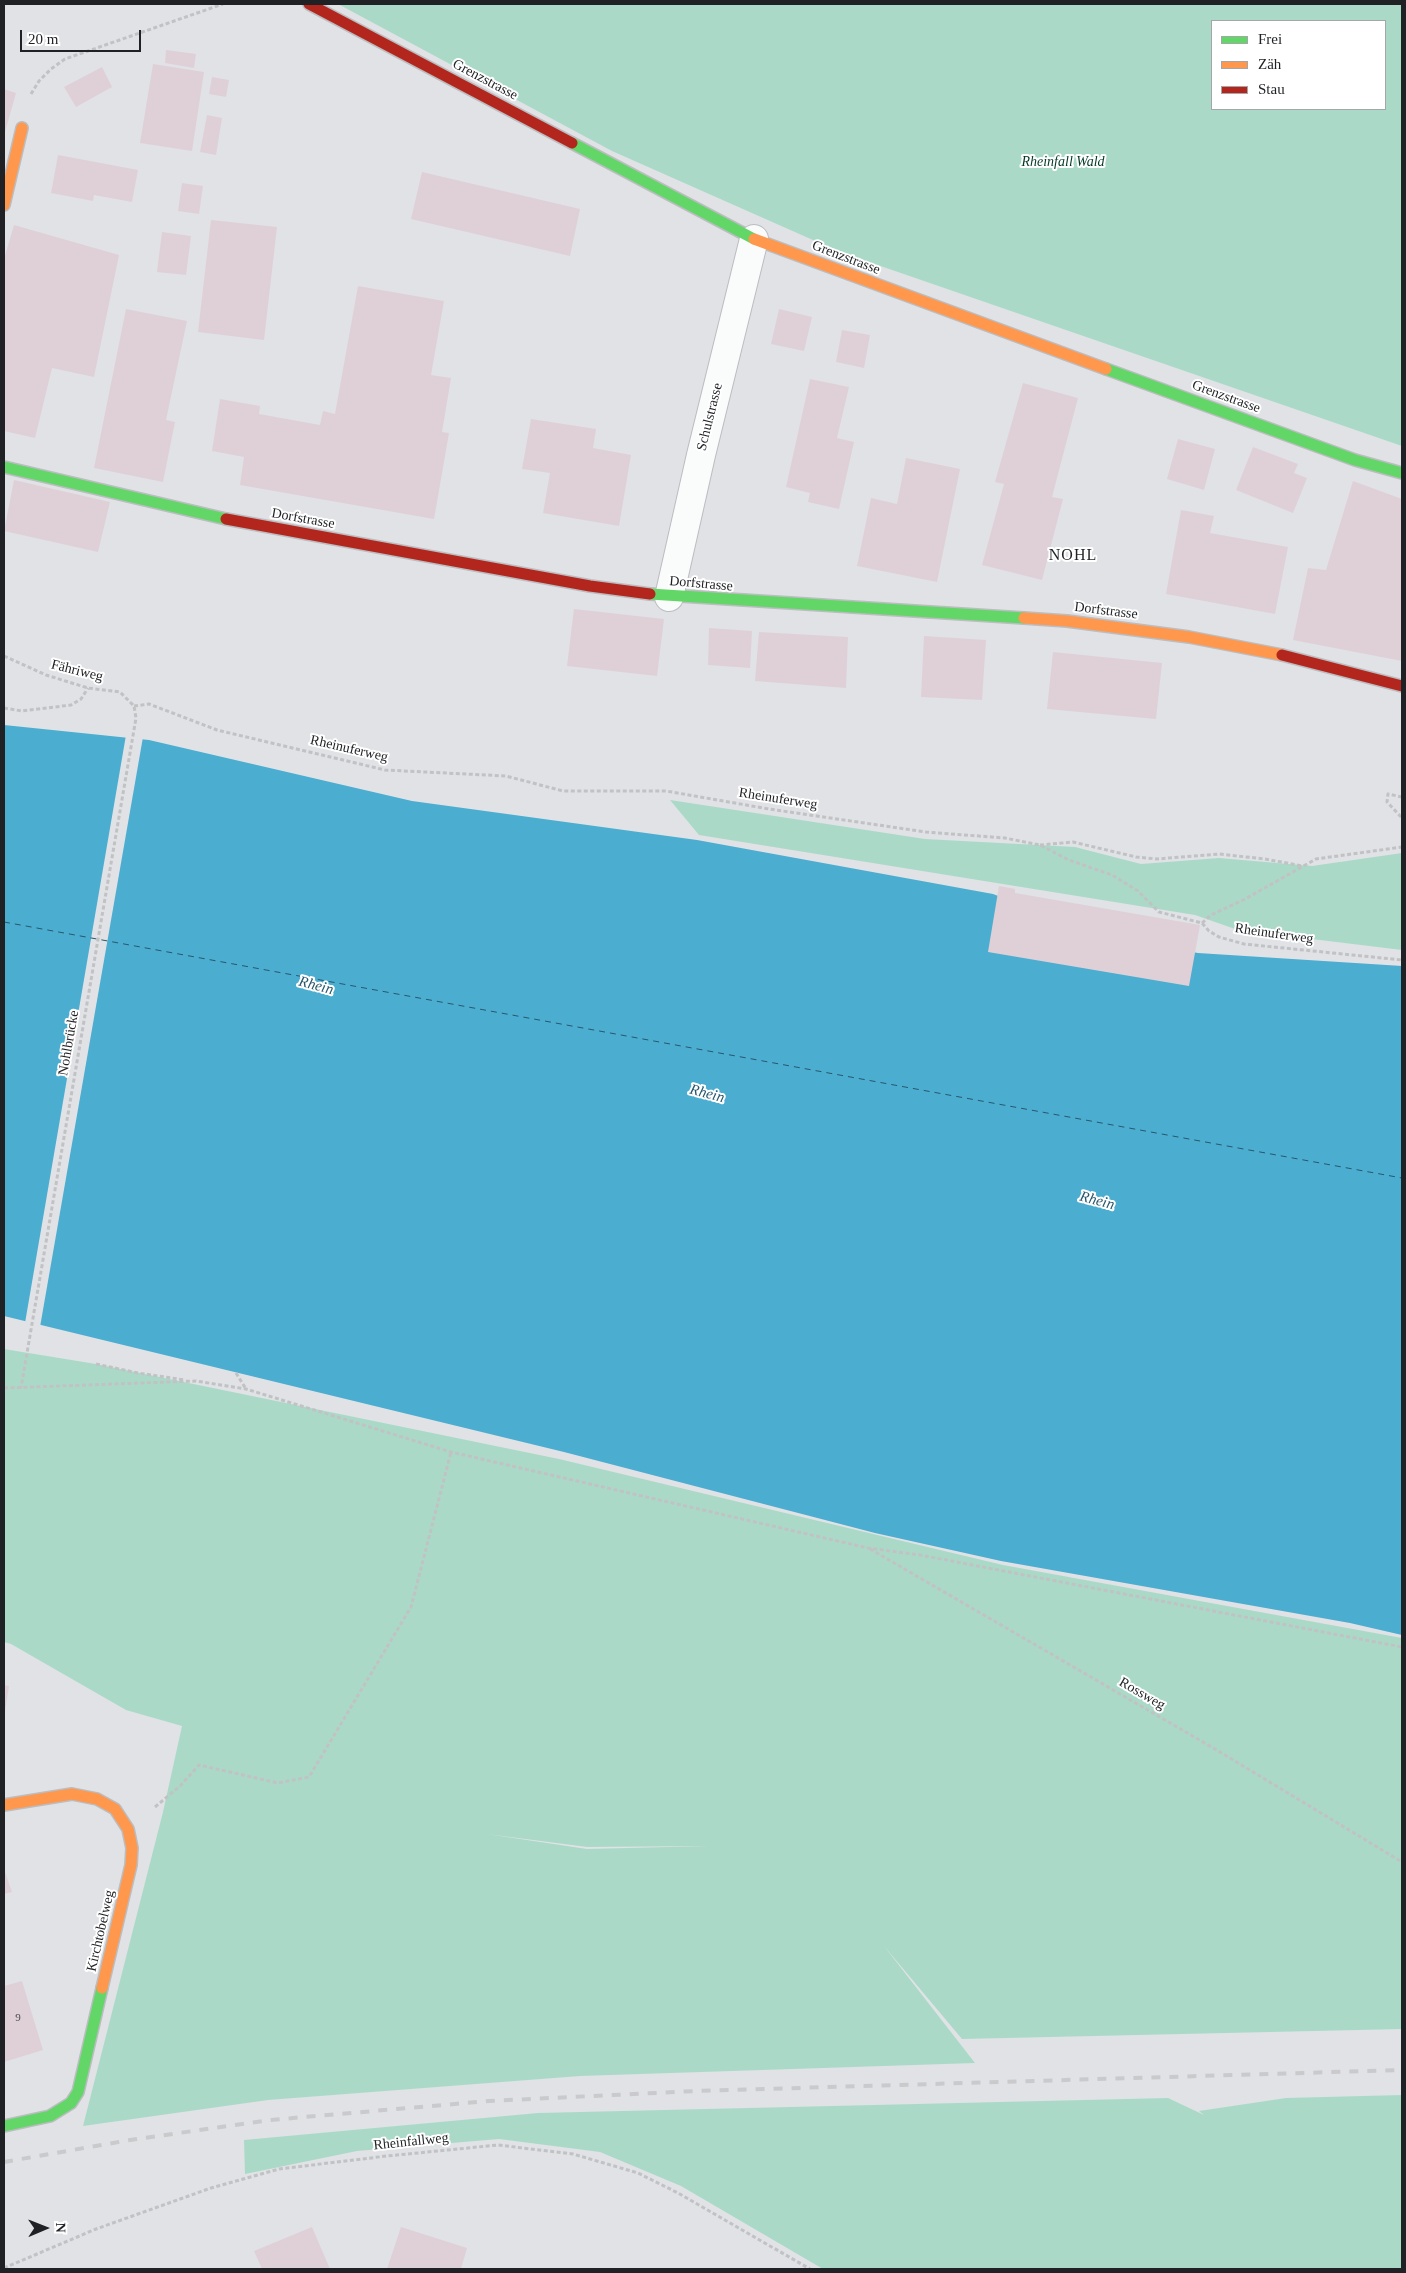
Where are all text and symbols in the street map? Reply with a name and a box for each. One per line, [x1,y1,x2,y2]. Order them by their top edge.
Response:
scale bar [22,20,144,52]
legend [1211,20,1386,110]
text: 20 m [28,31,58,47]
text: Frei [1258,31,1282,47]
street label: Grenzstrasse [449,56,521,104]
text: Zäh [1258,56,1281,72]
text: Stau [1258,81,1285,97]
park label: Rheinfall Wald [1021,154,1105,170]
street label: Grenzstrasse [810,237,882,279]
street label: Grenzstrasse [1190,377,1262,417]
street label: Schulstrasse [693,381,727,453]
street label: Dorfstrasse [270,505,336,533]
district label: NOHL [1048,546,1098,566]
street label: Dorfstrasse [669,573,733,595]
street label: Dorfstrasse [1073,599,1139,623]
street label: Fähriweg [49,656,105,686]
street label: Rheinuferweg [308,732,390,766]
street label: Rheinuferweg [738,785,818,813]
street label: Rheinuferweg [1234,920,1314,948]
water label: Rhein [297,973,335,999]
street label: Nohlbrücke [55,1009,83,1077]
water label: Rhein [688,1081,726,1107]
water label: Rhein [1078,1188,1116,1214]
street label: Rossweg [1116,1674,1168,1714]
street label: Kirchtobelweg [83,1889,119,1973]
house number: 9 [15,2011,21,2025]
street label: Rheinfallweg [373,2130,449,2154]
north arrow [20,2203,70,2253]
text: N [53,2223,68,2233]

